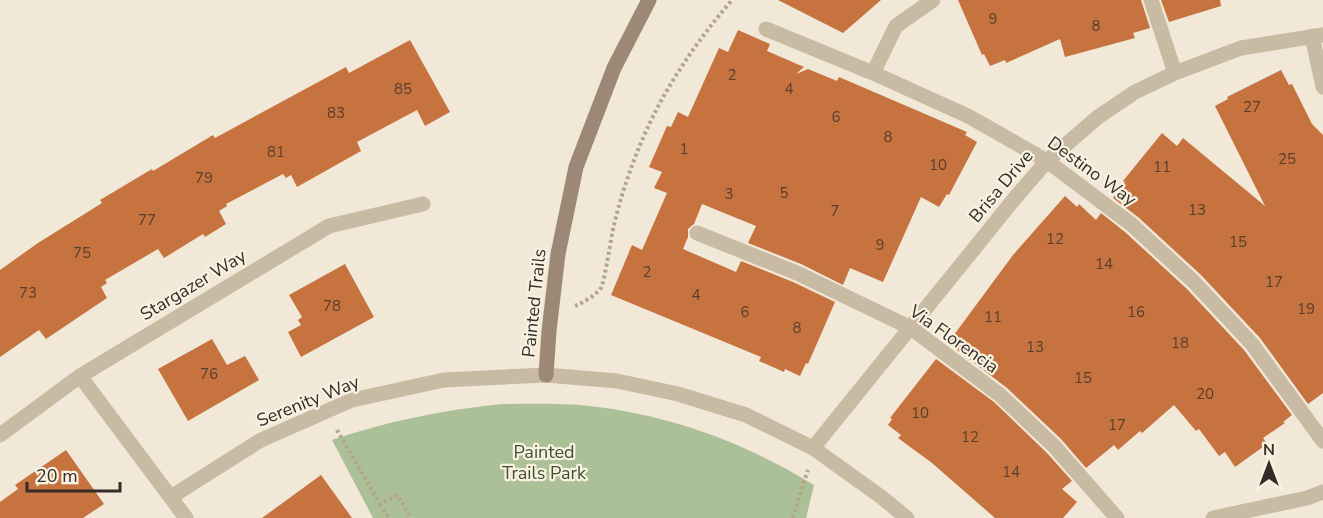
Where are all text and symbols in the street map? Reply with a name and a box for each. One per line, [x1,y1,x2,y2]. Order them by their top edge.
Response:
house number: 9 [988,9,998,29]
house number: 8 [1091,16,1101,36]
house number: 2 [727,65,737,85]
house number: 85 [394,79,412,99]
house number: 4 [784,79,794,99]
house number: 27 [1243,97,1261,117]
house number: 83 [327,103,345,123]
house number: 6 [831,107,841,127]
house number: 8 [883,127,893,147]
street label: Destino Way [1043,131,1142,212]
house number: 1 [679,139,689,159]
house number: 81 [267,142,285,162]
street label: Brisa Drive [963,144,1039,228]
house number: 25 [1278,149,1296,169]
house number: 10 [929,155,947,175]
house number: 11 [1153,157,1171,177]
house number: 79 [195,168,213,188]
house number: 5 [779,183,789,203]
house number: 3 [724,184,734,204]
house number: 13 [1188,200,1206,220]
house number: 7 [830,201,840,221]
house number: 77 [138,210,156,230]
house number: 12 [1046,229,1064,249]
house number: 15 [1229,232,1247,252]
house number: 9 [875,235,885,255]
house number: 75 [73,243,91,263]
street label: Stargazer Way [136,244,251,326]
street label: Painted Trails [516,247,552,359]
house number: 14 [1095,254,1113,274]
house number: 2 [642,262,652,282]
house number: 17 [1265,272,1283,292]
house number: 73 [19,283,37,303]
house number: 4 [691,285,701,305]
house number: 78 [323,296,341,316]
street label: Via Florencia [904,299,1003,379]
house number: 19 [1297,299,1315,319]
house number: 6 [740,302,750,322]
house number: 16 [1127,302,1145,322]
house number: 11 [984,307,1002,327]
house number: 8 [792,318,802,338]
house number: 18 [1171,333,1189,353]
house number: 13 [1026,337,1044,357]
house number: 76 [200,364,218,384]
house number: 15 [1074,368,1092,388]
street label: Serenity Way [253,369,364,432]
house number: 20 [1196,384,1214,404]
house number: 10 [911,403,929,423]
house number: 17 [1108,415,1126,435]
house number: 12 [961,427,979,447]
north arrow [1239,434,1299,494]
text: N [1263,439,1275,461]
park label: Painted Trails Park [502,440,587,485]
scale bar [27,455,120,493]
house number: 14 [1002,462,1020,482]
text: 20 m [36,464,78,488]

